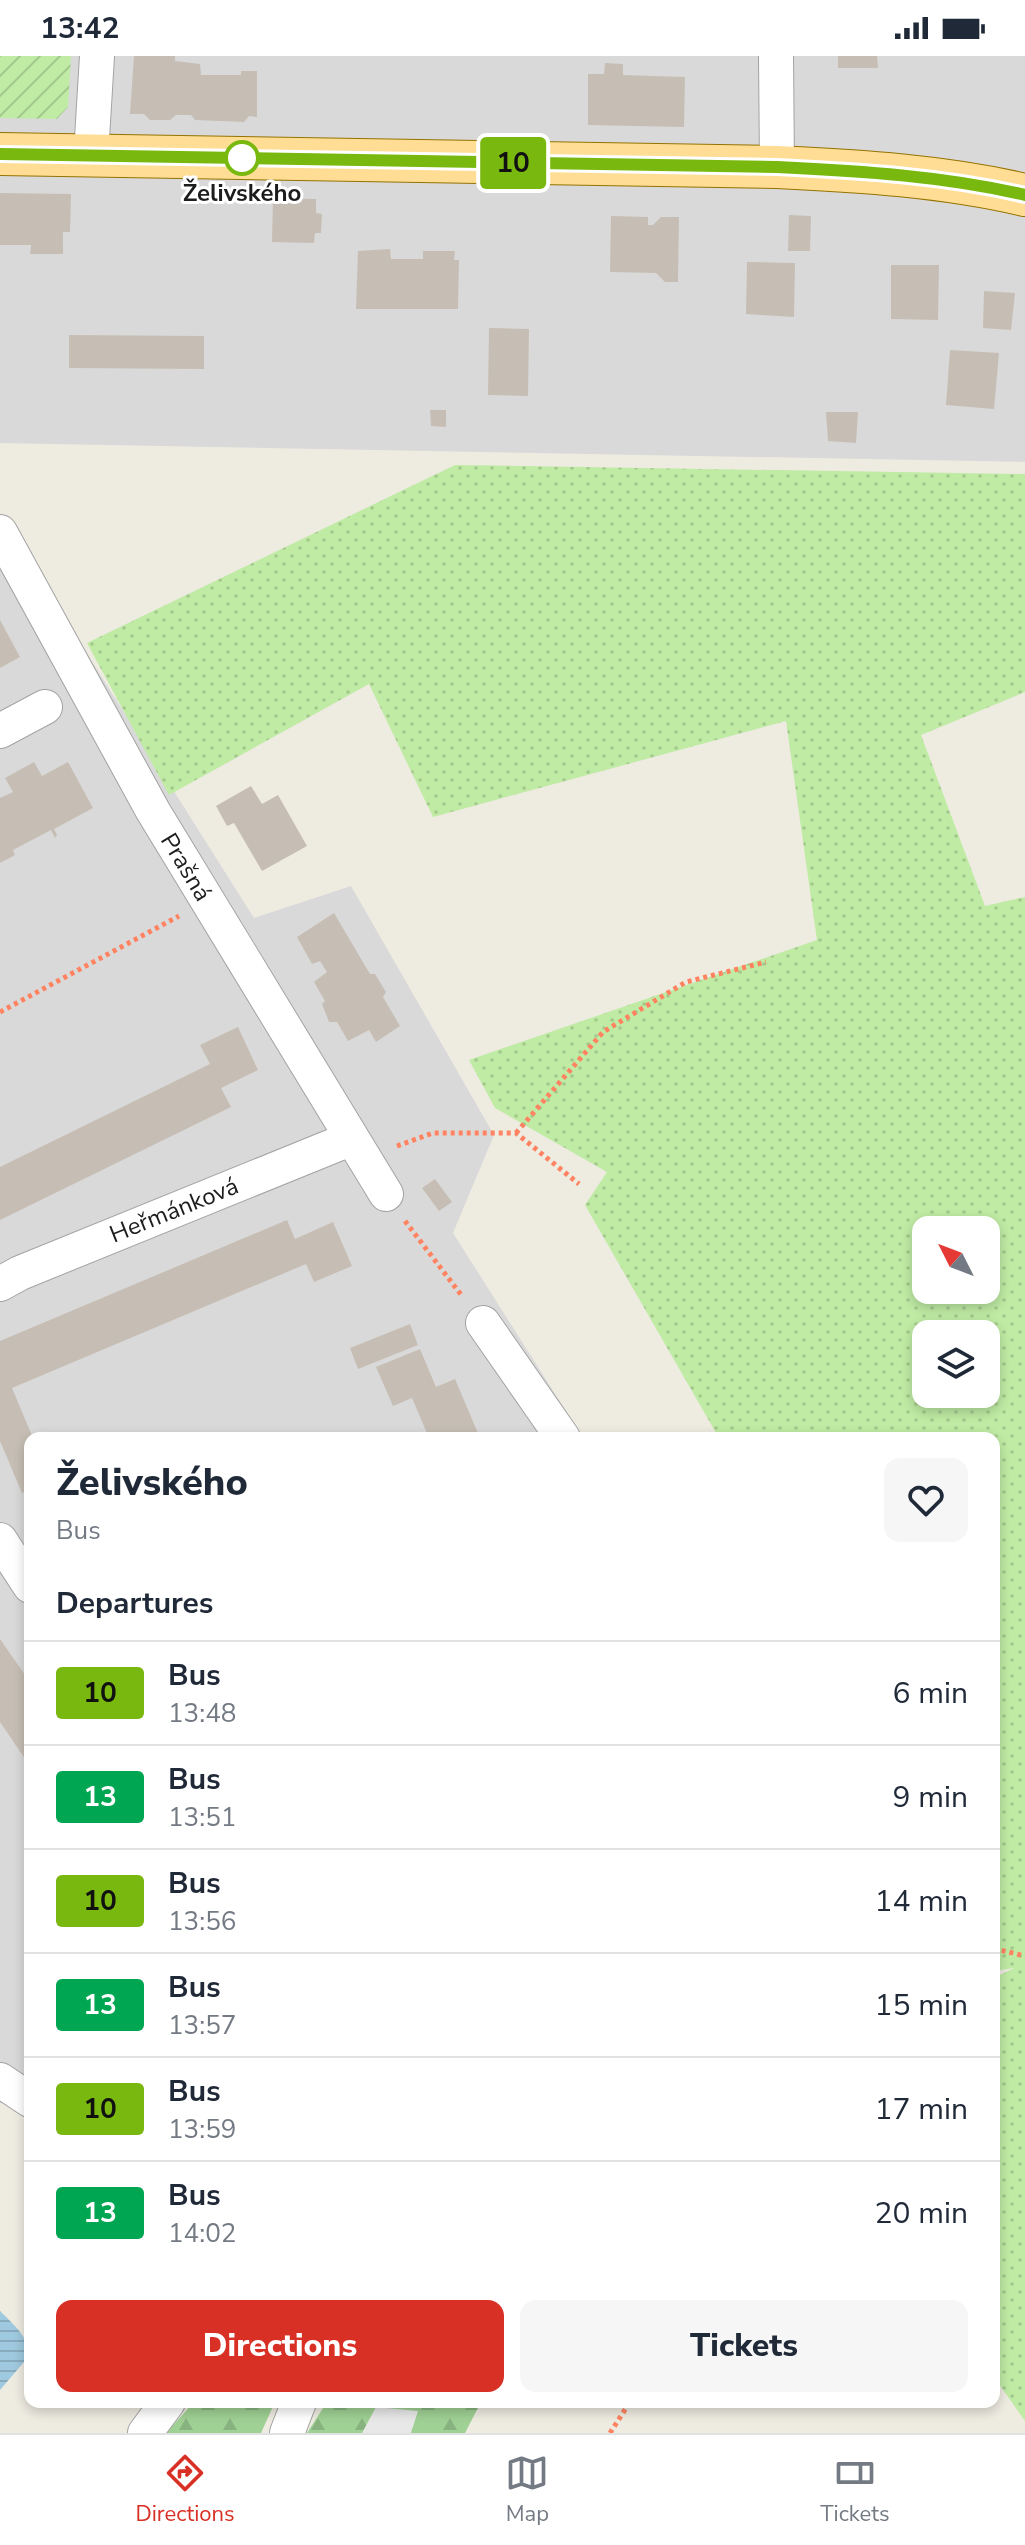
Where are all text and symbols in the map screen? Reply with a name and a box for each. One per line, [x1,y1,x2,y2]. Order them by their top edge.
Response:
text: 13:42 [40,8,119,49]
line badge: 10 [477,137,549,189]
marker: Želivského [225,141,259,175]
text: 10 [496,144,530,182]
place label: Želivského [183,177,301,209]
street label: Prašná [153,827,219,907]
street label: Heřmánková [105,1170,243,1250]
north arrow [912,1216,1000,1304]
map controls [912,1216,1000,1408]
button: layers [912,1320,1000,1408]
text: Želivského [56,1457,248,1508]
button: heart [884,1458,968,1542]
text: Bus [56,1513,101,1548]
text: Departures [56,1583,213,1624]
text: Bus [168,1655,221,1696]
text: 6 min [893,1673,968,1714]
text: 10 [83,1674,117,1712]
text: 13:48 [168,1696,236,1731]
text: Bus [168,1759,221,1800]
text: 9 min [893,1777,968,1818]
text: 13 [83,1778,117,1816]
text: 13:51 [168,1800,236,1835]
text: Bus [168,1863,221,1904]
text: 14 min [875,1881,968,1922]
text: 10 [83,1882,117,1920]
text: 13:56 [168,1904,236,1939]
text: Bus [168,1967,221,2008]
text: 15 min [875,1985,968,2026]
text: 13 [83,1986,117,2024]
text: 13:57 [168,2008,236,2043]
text: Bus [168,2071,221,2112]
text: 17 min [875,2089,968,2130]
text: 10 [83,2090,117,2128]
text: 13:59 [168,2112,236,2147]
text: Bus [168,2175,221,2216]
text: 20 min [875,2193,968,2234]
text: 13 [83,2194,117,2232]
text: 14:02 [168,2216,236,2251]
button: Directions [56,2300,504,2392]
button: Tickets [520,2300,968,2392]
tab: Directions [135,2451,235,2529]
tab: Map [505,2451,549,2529]
tab: Tickets [820,2451,890,2529]

